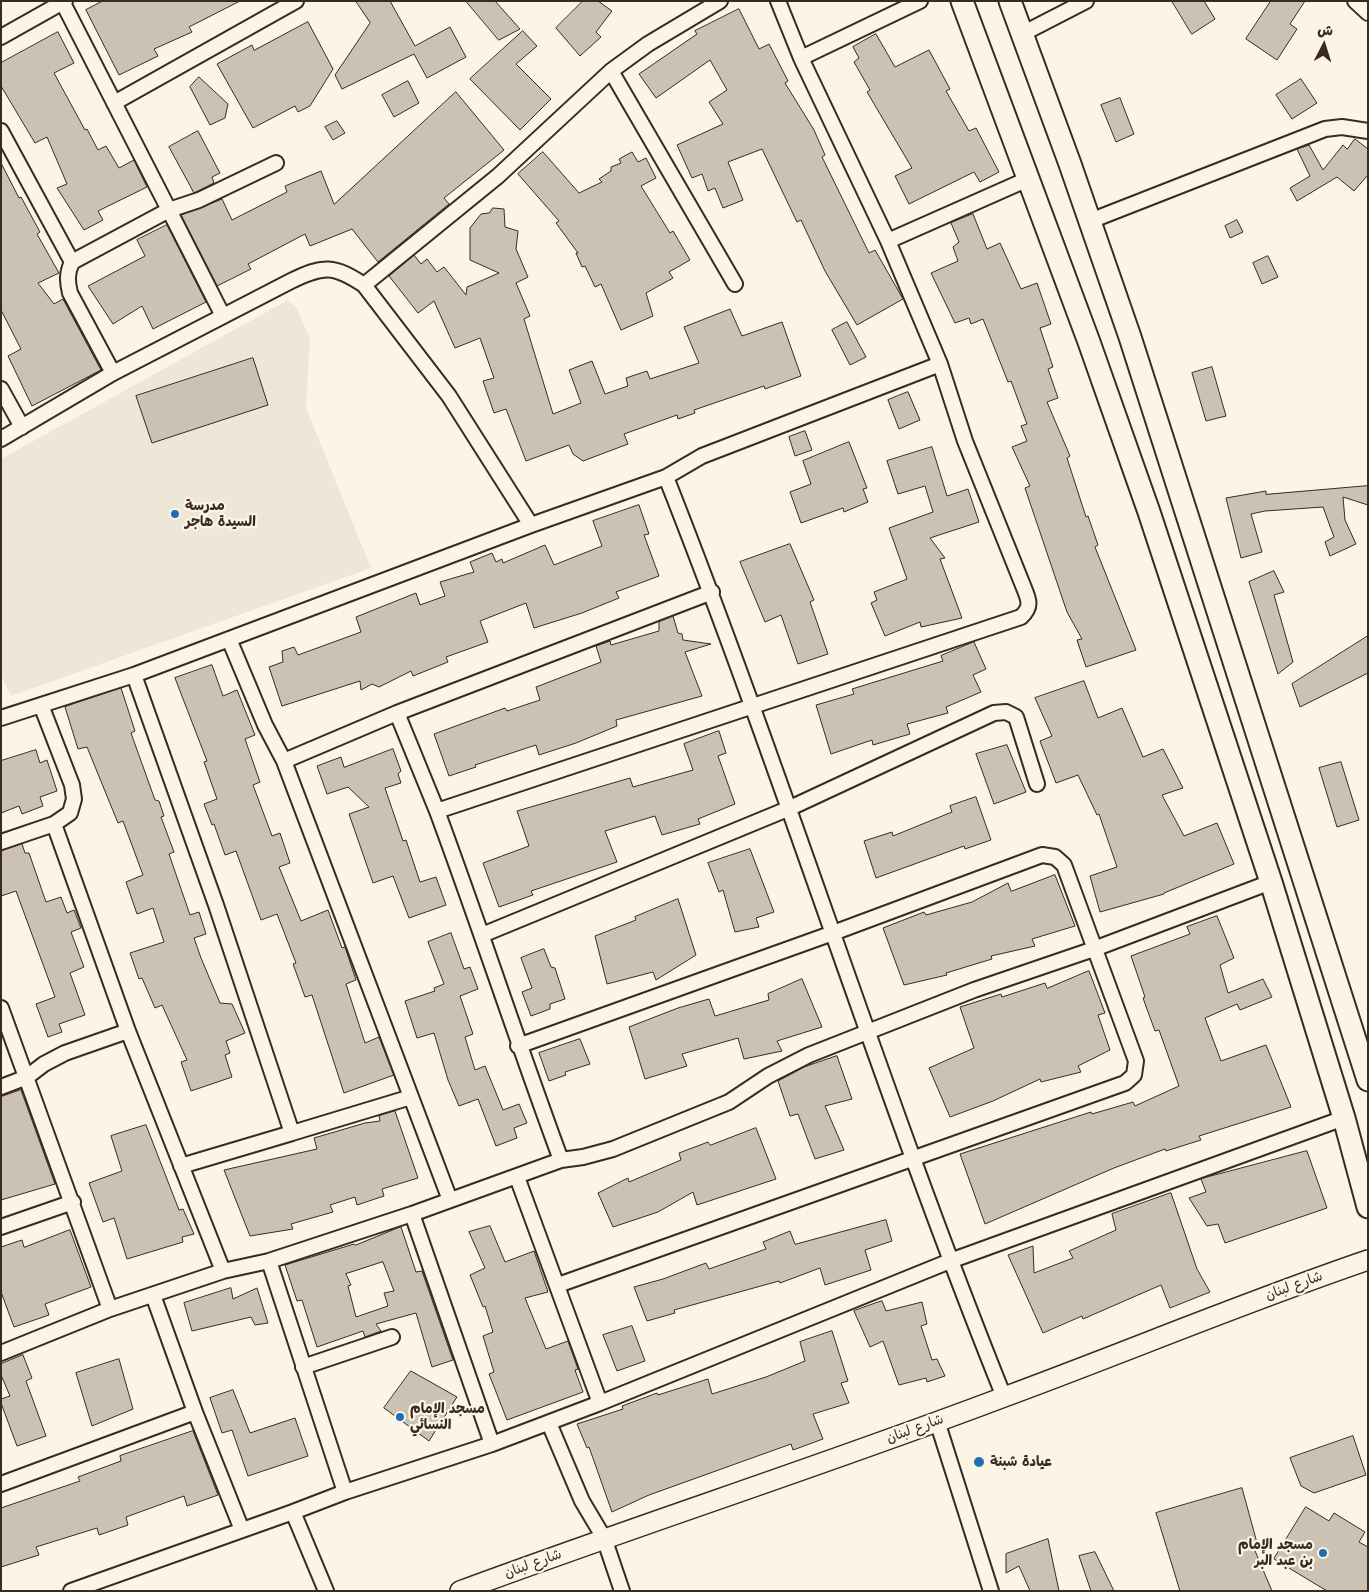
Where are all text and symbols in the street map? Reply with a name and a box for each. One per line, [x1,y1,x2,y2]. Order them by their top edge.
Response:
text: ش [1317,18,1334,41]
north arrow [1299,20,1349,70]
place label: مدرسة السيدة هاجر [185,498,256,530]
marker: مدرسة السيدة هاجر [169,508,181,520]
street label: شارع لبنان [1263,1268,1325,1304]
place label: مسجد الإمام النسائي [410,1401,485,1434]
marker: مسجد الإمام النسائي [394,1411,406,1423]
street label: شارع لبنان [884,1411,946,1447]
place label: عيادة شبنة [990,1454,1052,1470]
marker: عيادة شبنة [972,1455,986,1469]
place label: مسجد الإمام بن عبد البر [1238,1537,1313,1570]
street label: شارع لبنان [502,1546,564,1582]
marker: مسجد الإمام بن عبد البر [1317,1547,1329,1559]

